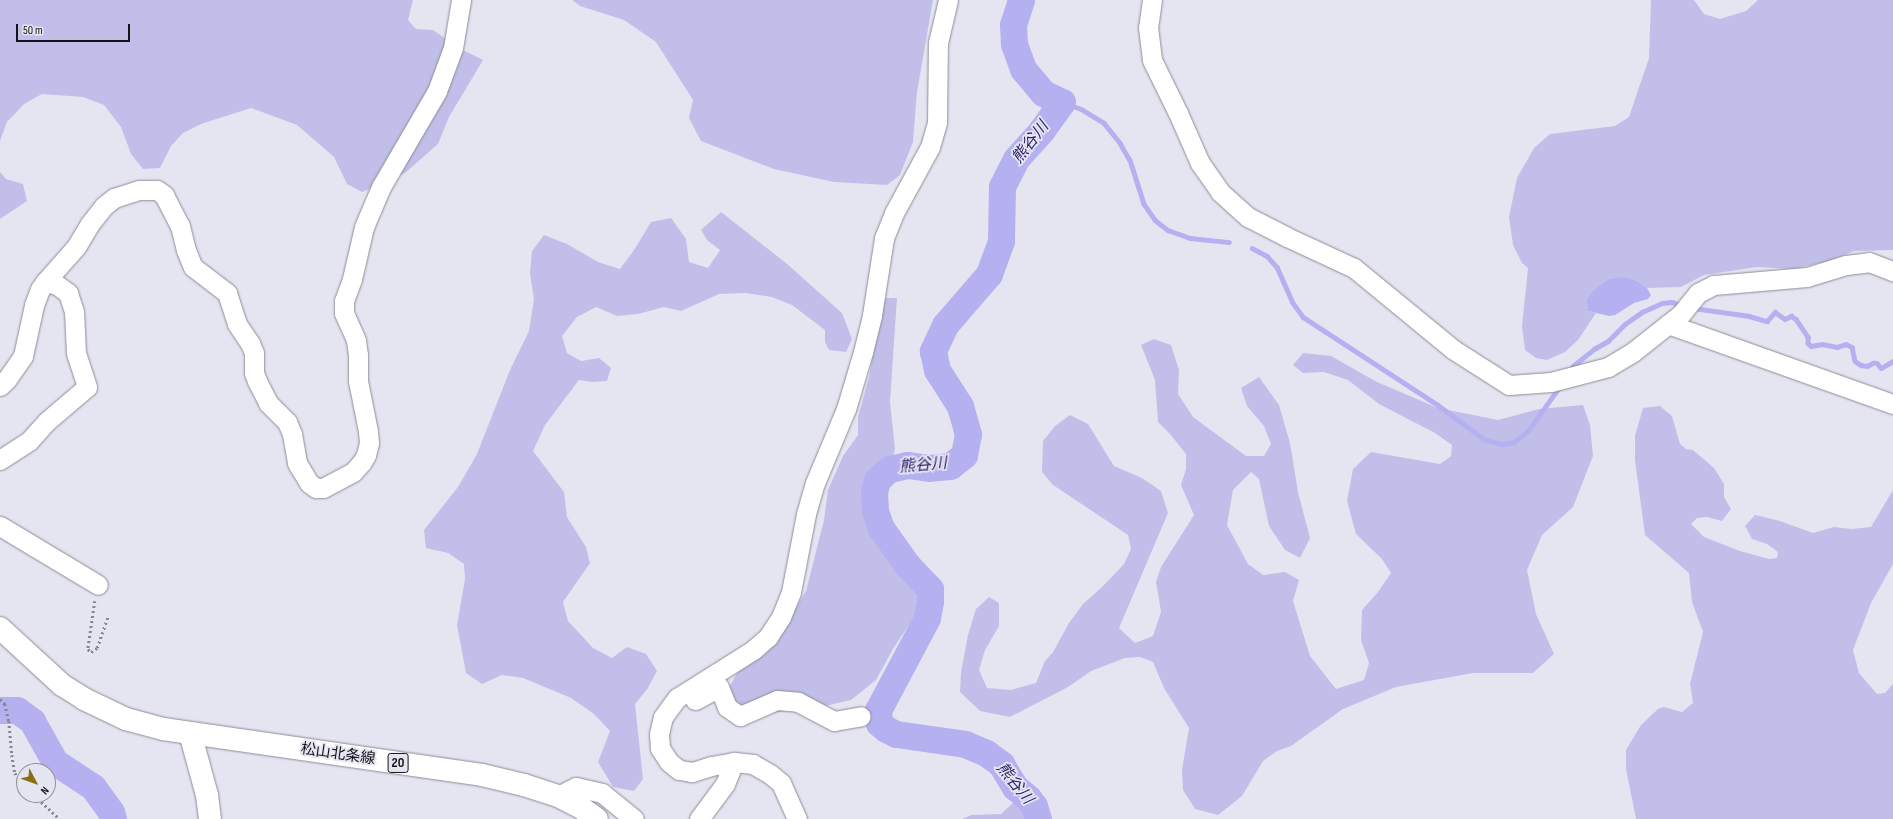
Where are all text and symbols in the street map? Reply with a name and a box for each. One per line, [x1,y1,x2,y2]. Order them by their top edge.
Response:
scale bar [18,16,132,42]
text: 50 m [23,23,43,38]
water label: 熊谷川 [1009,118,1053,168]
water label: 熊谷川 [898,454,948,478]
street label: 松山北条線 [300,740,376,768]
road number: 20 [387,751,409,775]
water label: 熊谷川 [991,759,1037,809]
north arrow [16,763,56,803]
text: N [38,784,52,797]

